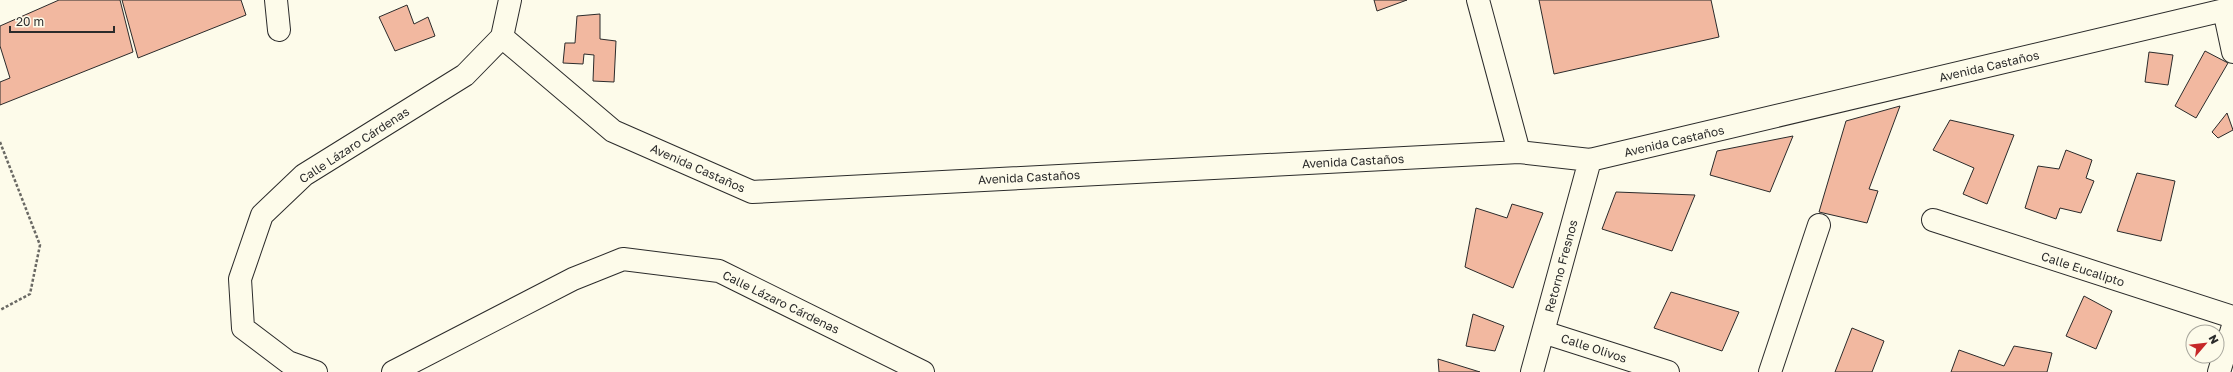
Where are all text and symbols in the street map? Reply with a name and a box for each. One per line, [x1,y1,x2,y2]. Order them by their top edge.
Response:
scale bar [10,8,114,34]
text: 20 m [16,14,44,29]
street label: Avenida Castaños [1937,47,2041,85]
street label: Calle Lázaro Cárdenas [296,104,412,186]
street label: Avenida Castaños [1622,122,1726,160]
street label: Avenida Castaños [648,140,748,196]
street label: Avenida Castaños [1302,151,1404,171]
street label: Avenida Castaños [978,167,1080,187]
street label: Retorno Fresnos [1541,218,1581,314]
street label: Calle Eucalipto [2039,248,2127,290]
street label: Calle Lázaro Cárdenas [720,267,842,337]
north arrow [2185,324,2225,364]
street label: Calle Olivos [1559,330,1629,366]
text: N [2207,332,2222,346]

